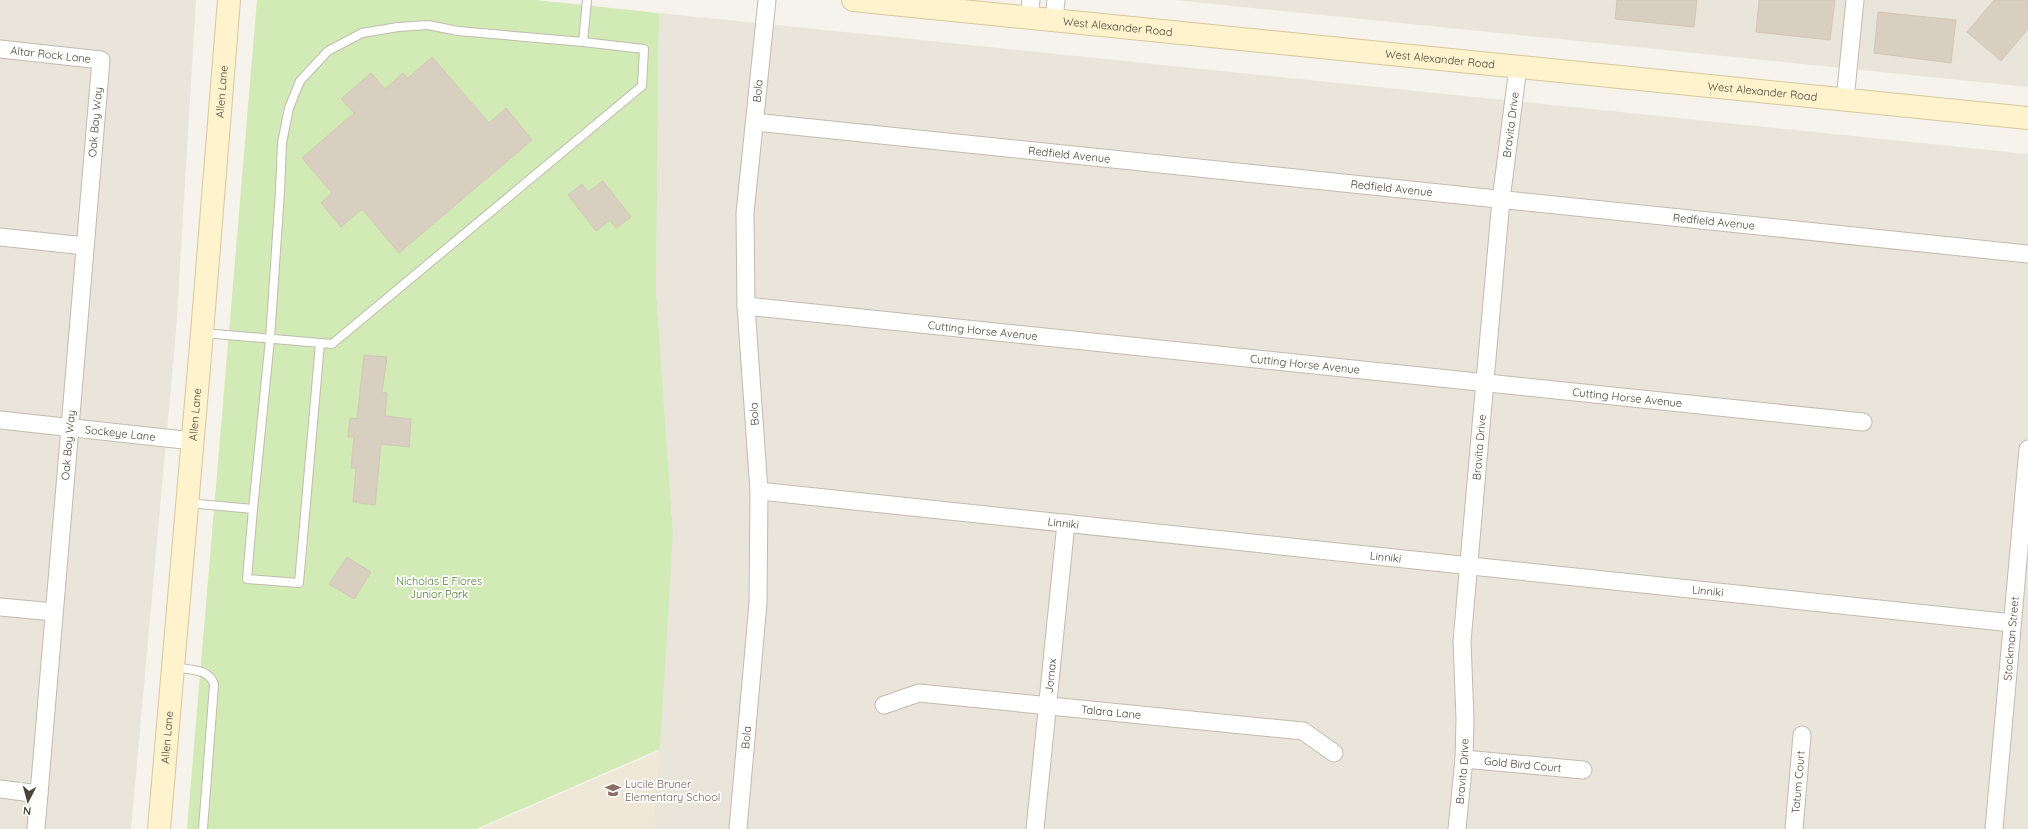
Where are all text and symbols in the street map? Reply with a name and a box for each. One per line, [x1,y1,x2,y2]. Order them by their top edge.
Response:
street label: West Alexander Road [1062,14,1173,39]
street label: Altar Rock Lane [10,43,92,66]
street label: West Alexander Road [1385,46,1496,71]
street label: Allen Lane [212,65,231,119]
street label: Bola [749,79,766,103]
street label: West Alexander Road [1707,79,1818,104]
street label: Oak Bay Way [85,86,105,158]
street label: Bravita Drive [1499,91,1522,158]
street label: Redfield Avenue [1028,143,1111,166]
street label: Redfield Avenue [1350,177,1433,199]
street label: Redfield Avenue [1672,210,1756,233]
street label: Cutting Horse Avenue [927,318,1038,343]
street label: Cutting Horse Avenue [1249,351,1361,377]
street label: Cutting Horse Avenue [1572,385,1683,410]
street label: Allen Lane [186,388,204,441]
street label: Bola [746,402,762,426]
street label: Oak Bay Way [58,409,78,481]
street label: Bravita Drive [1469,414,1489,481]
street label: Sockeye Lane [84,422,156,444]
street label: Linniki [1047,514,1080,532]
street label: Linniki [1369,548,1402,566]
park label: Nicholas E Flores Junior Park [396,574,482,601]
street label: Linniki [1691,582,1724,600]
street label: Stockman Street [2000,596,2022,681]
street label: Jomax [1042,658,1059,694]
street label: Talara Lane [1080,702,1142,722]
street label: Allen Lane [158,710,176,764]
street label: Bola [738,725,754,749]
street label: Bravita Drive [1453,738,1472,805]
street label: Tatum Court [1788,750,1808,814]
street label: Gold Bird Court [1483,754,1562,775]
place label: Lucile Bruner Elementary School [625,777,720,804]
north arrow [8,781,48,821]
school or university icon: Lucile Bruner Elementary School [604,781,622,799]
text: N [22,804,32,818]

